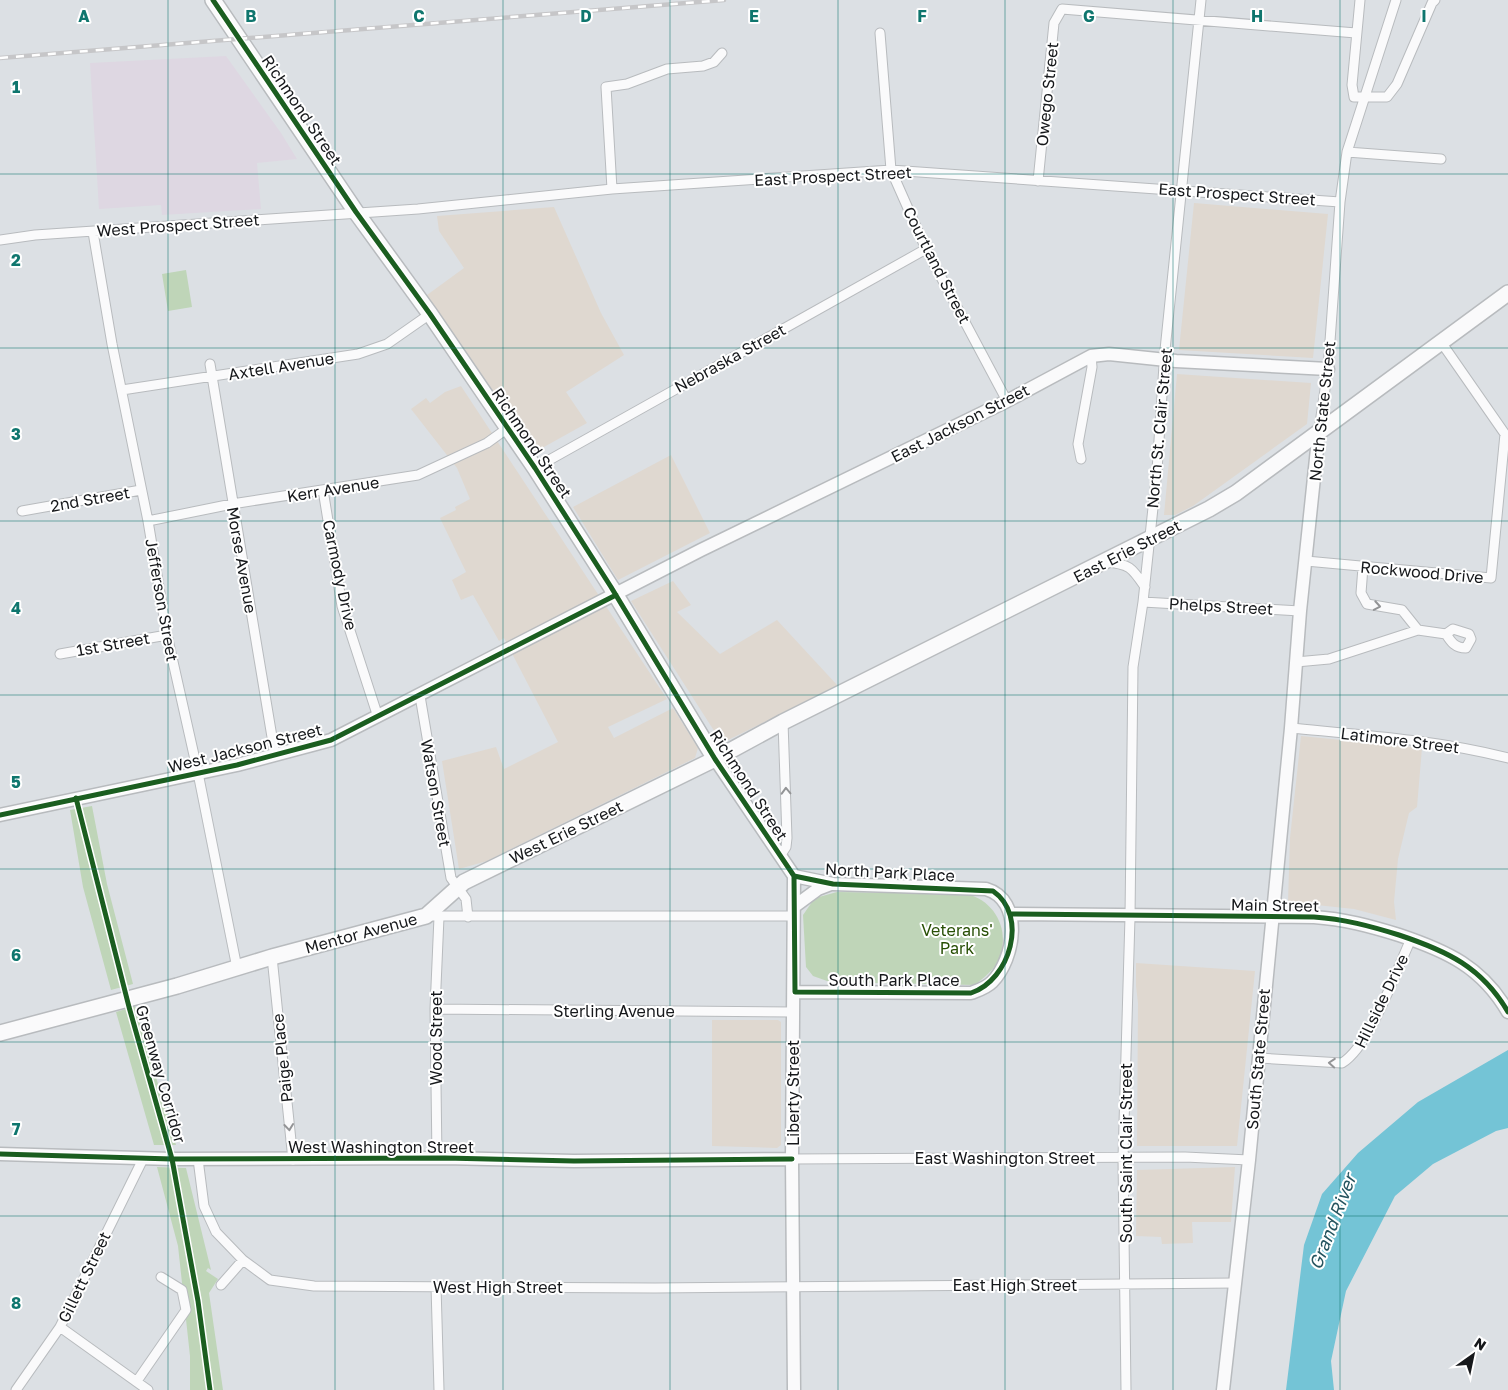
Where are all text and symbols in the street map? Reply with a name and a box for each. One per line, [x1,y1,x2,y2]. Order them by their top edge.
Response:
text: A [78,6,90,26]
text: B [245,6,257,26]
text: C [413,6,425,26]
text: D [580,6,592,26]
text: E [749,6,759,26]
text: F [917,6,927,26]
text: G [1083,6,1095,26]
text: H [1251,6,1263,26]
text: I [1421,6,1427,26]
street label: Owego Street [1032,41,1062,147]
street label: Richmond Street [258,51,346,169]
text: 1 [12,77,20,97]
street label: East Prospect Street [754,162,912,190]
street label: East Prospect Street [1158,179,1316,209]
street label: Courtland Street [899,203,975,327]
street label: West Prospect Street [96,209,260,241]
text: 2 [11,250,21,270]
street label: Nebraska Street [671,319,789,397]
street label: North State Street [1305,340,1339,482]
street label: North St. Clair Street [1142,347,1176,509]
street label: Axtell Avenue [227,348,335,384]
street label: East Jackson Street [888,379,1032,467]
street label: Richmond Street [488,384,576,502]
text: 3 [11,424,21,444]
street label: Kerr Avenue [286,472,380,506]
street label: 2nd Street [49,482,131,516]
street label: Morse Avenue [223,505,261,615]
street label: East Erie Street [1070,515,1184,587]
street label: Carmody Drive [319,518,361,632]
street label: Jefferson Street [141,537,183,663]
street label: Rockwood Drive [1359,557,1485,587]
street label: Phelps Street [1168,593,1274,619]
text: 4 [11,598,21,618]
one-way arrow [1373,600,1381,610]
street label: 1st Street [75,628,151,660]
street label: West Jackson Street [166,719,324,777]
street label: Latimore Street [1340,723,1460,757]
street label: Richmond Street [706,726,792,844]
street label: Watson Street [417,737,455,849]
text: 5 [11,772,21,792]
one-way arrow [780,787,791,795]
street label: West Erie Street [506,796,626,868]
street label: North Park Place [825,859,955,885]
street label: Main Street [1231,894,1319,916]
street label: Mentor Avenue [303,908,419,958]
park label: Veterans' Park [921,920,993,958]
text: 6 [11,945,21,965]
street label: Hillside Drive [1350,951,1412,1051]
street label: South Park Place [828,970,960,990]
street label: South State Street [1242,987,1274,1131]
street label: Wood Street [426,990,446,1086]
street label: Sterling Avenue [553,1001,675,1021]
street label: Greenway Corridor [132,1003,190,1145]
street label: Paige Place [267,1012,297,1104]
street label: Liberty Street [783,1040,803,1146]
one-way arrow [1328,1057,1336,1068]
street label: South Saint Clair Street [1116,1063,1136,1243]
text: 7 [12,1119,21,1139]
one-way arrow [283,1123,294,1131]
street label: West Washington Street [288,1137,474,1157]
street label: East Washington Street [915,1148,1095,1168]
water label: Grand River [1304,1168,1361,1273]
street label: Gillett Street [53,1228,115,1326]
street label: East High Street [952,1275,1078,1295]
street label: West High Street [433,1277,563,1297]
text: 8 [11,1293,21,1313]
north arrow [1448,1330,1498,1380]
text: N [1471,1334,1489,1354]

